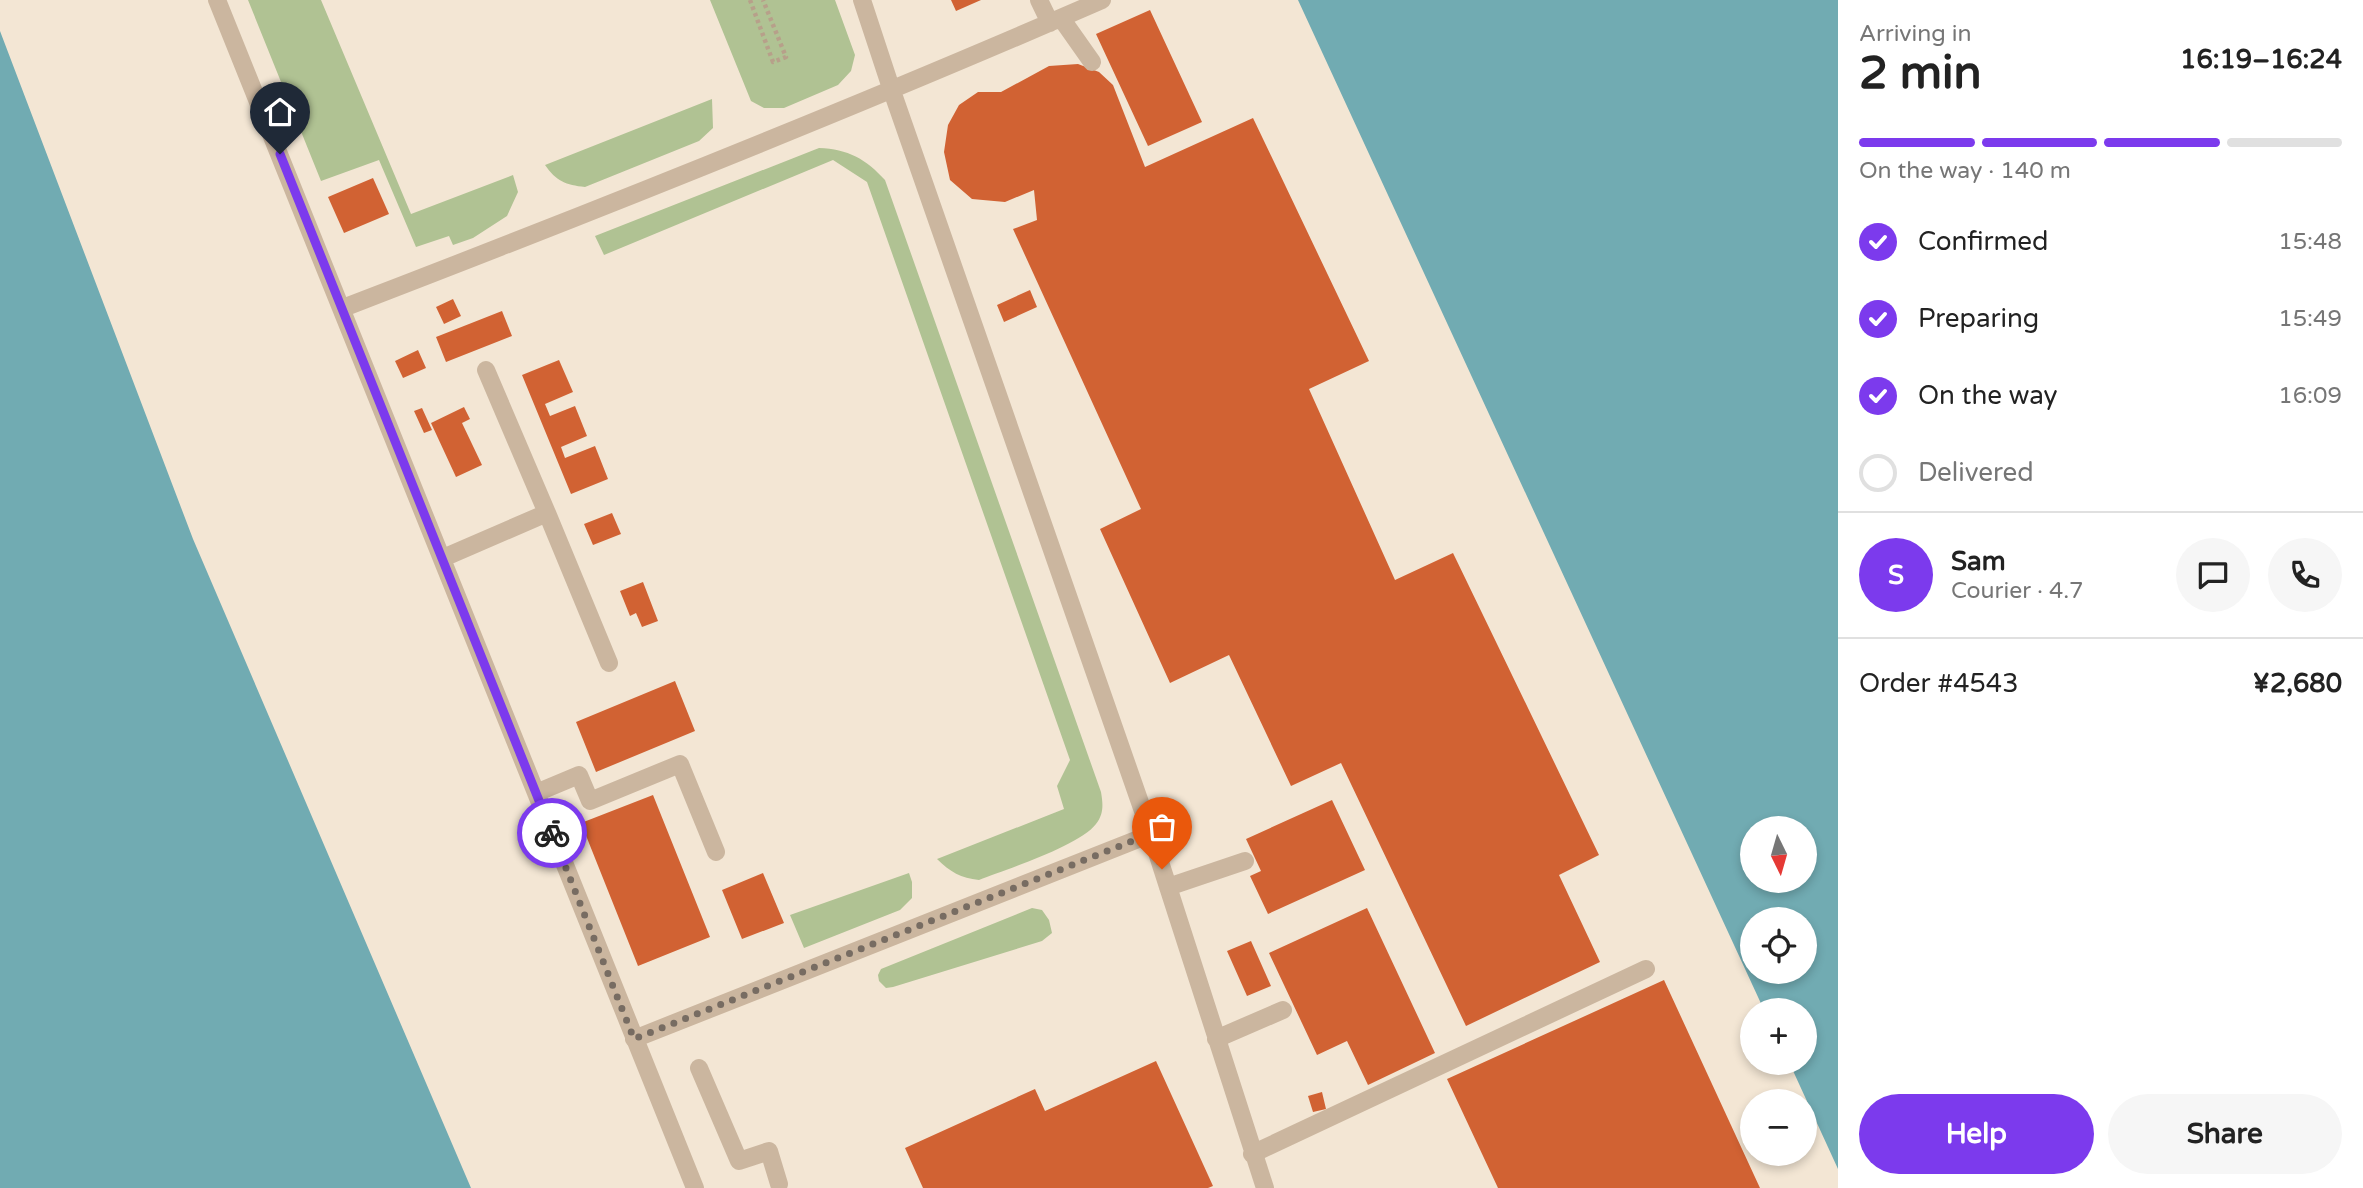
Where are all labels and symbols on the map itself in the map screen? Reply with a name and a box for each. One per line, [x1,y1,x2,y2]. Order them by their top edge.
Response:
pin [250,82,310,154]
pin [1132,797,1192,869]
courier [517,798,587,868]
north arrow [1740,816,1816,892]

